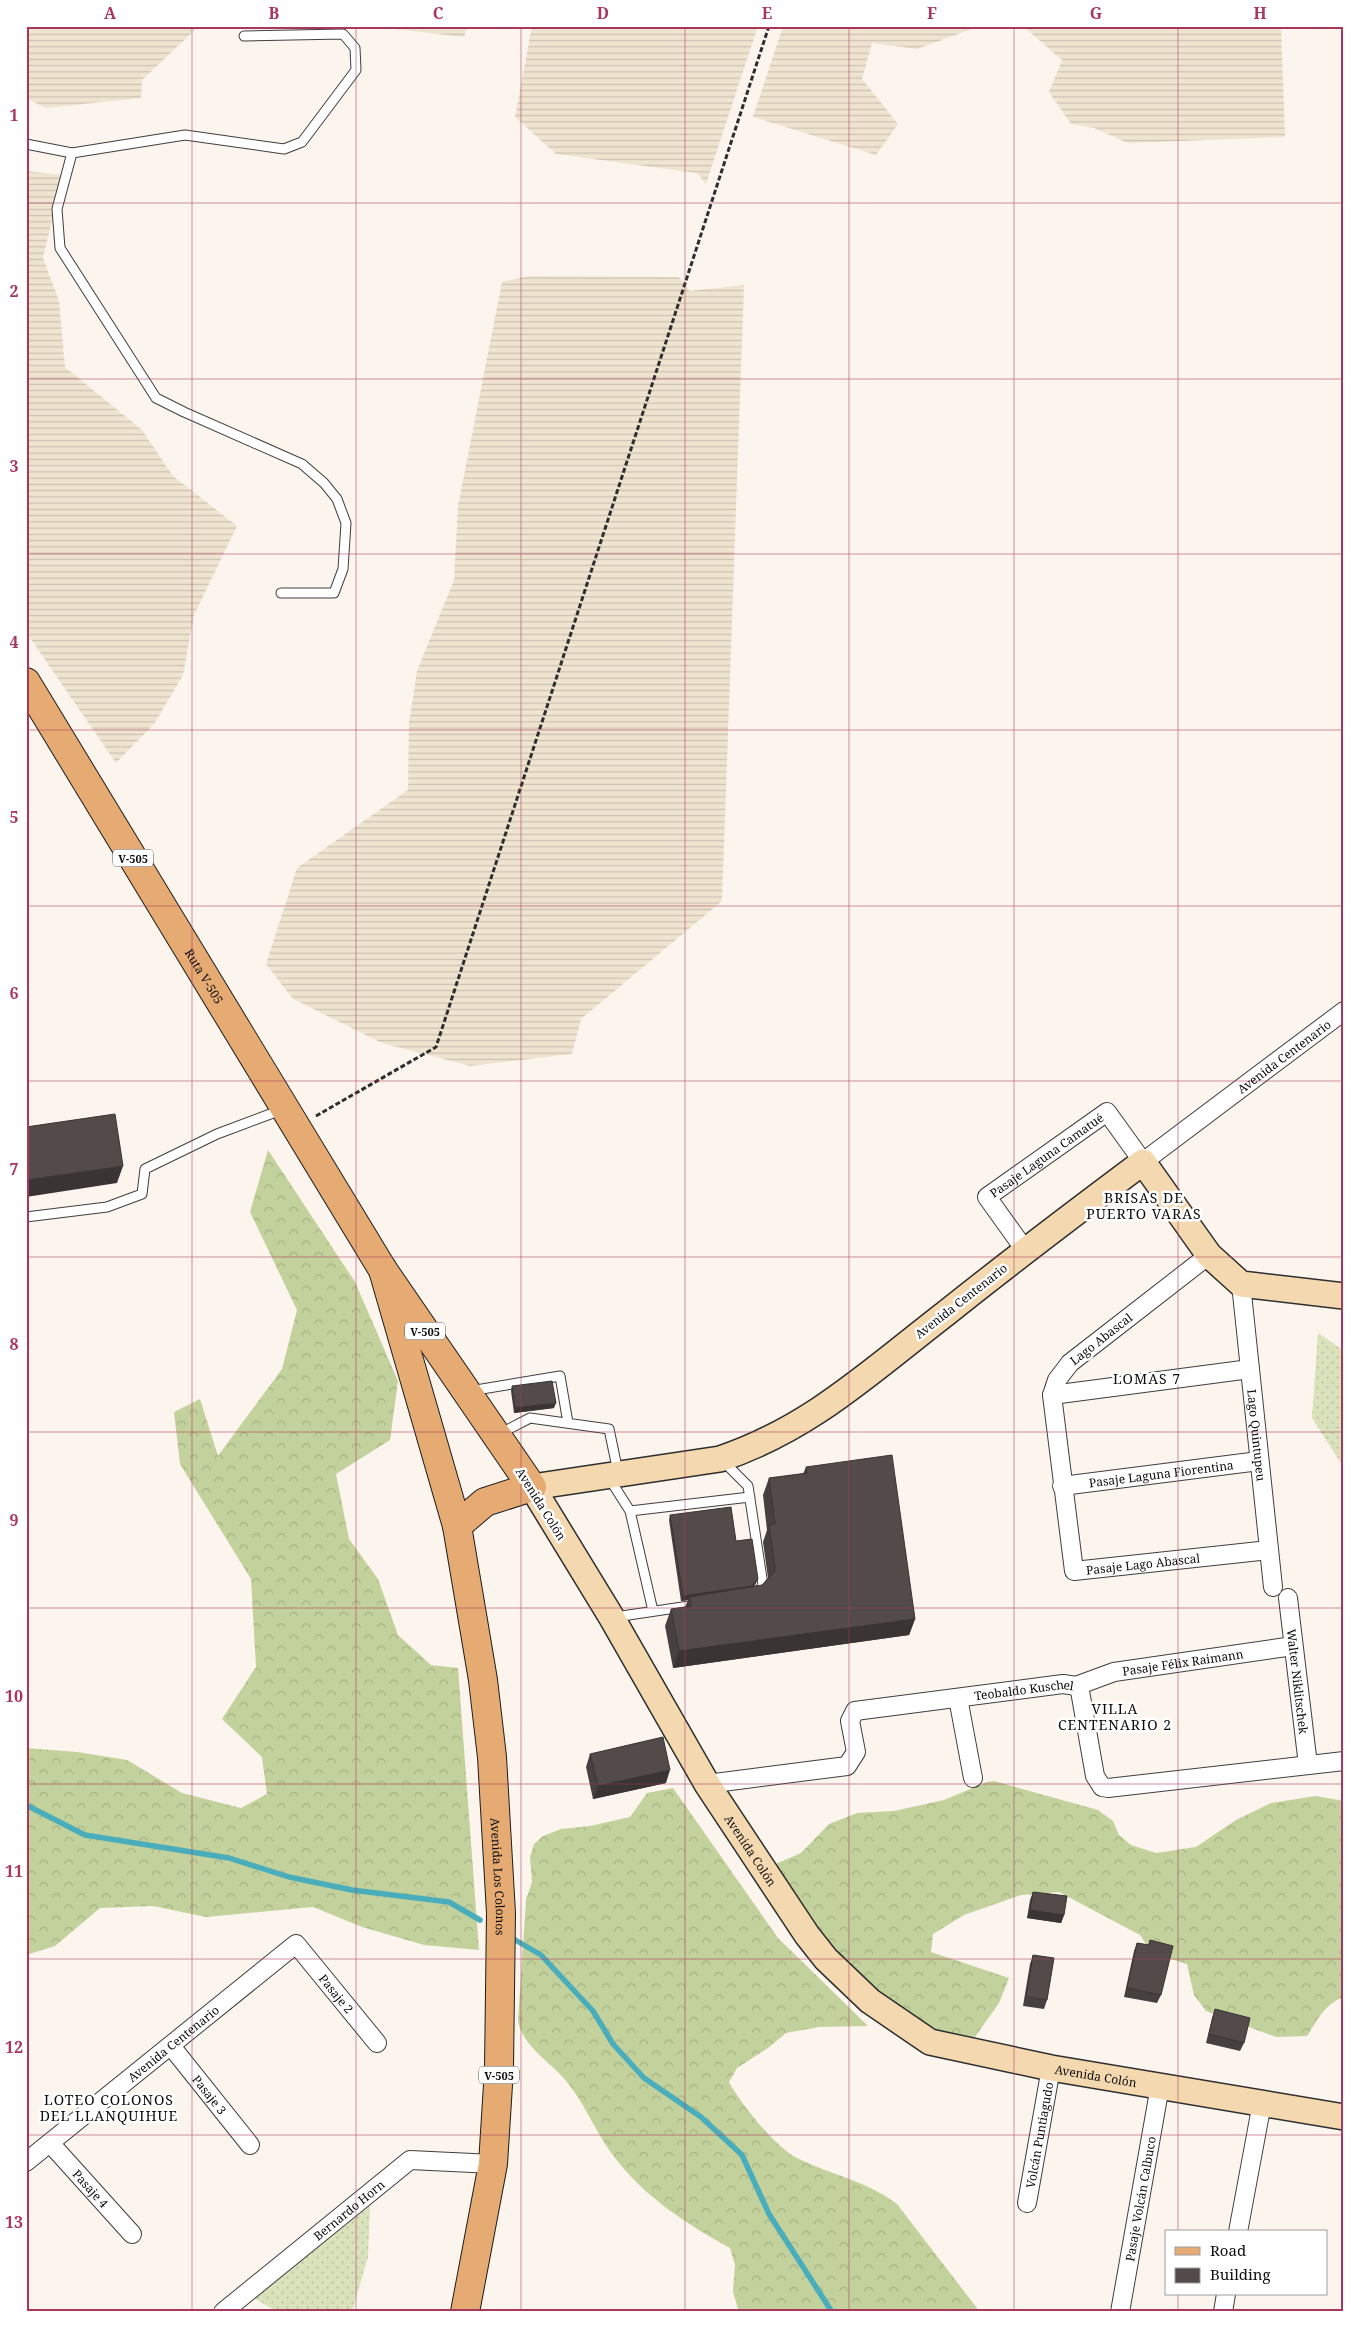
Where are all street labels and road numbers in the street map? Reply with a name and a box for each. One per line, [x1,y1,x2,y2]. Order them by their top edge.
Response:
road number: V-505 [113,850,153,866]
street label: Ruta V-505 [181,945,228,1007]
street label: Avenida Centenario [1233,1015,1334,1097]
street label: Pasaje Laguna Camatué [986,1109,1107,1201]
street label: Avenida Centenario [911,1259,1011,1342]
street label: Lago Abascal [1066,1309,1136,1369]
road number: V-505 [405,1322,445,1340]
street label: Lago Quintupeu [1244,1388,1270,1482]
street label: Pasaje Laguna Fiorentina [1088,1456,1235,1491]
street label: Avenida Colón [512,1464,570,1544]
street label: Pasaje Lago Abascal [1085,1549,1201,1578]
street label: Walter Niklitschek [1283,1628,1313,1736]
street label: Pasaje Félix Raimann [1121,1645,1245,1679]
street label: Teobaldo Kuschel [973,1675,1075,1704]
street label: Avenida Colón [721,1811,781,1890]
street label: Avenida Los Colonos [487,1817,510,1936]
street label: Pasaje 2 [315,1970,358,2017]
street label: Avenida Centenario [124,2001,222,2085]
street label: Avenida Colón [1054,2060,1138,2091]
road number: V-505 [479,2066,519,2084]
street label: Pasaje 3 [189,2071,231,2118]
street label: Volcán Puntiagudo [1021,2081,1057,2189]
street label: Pasaje Volcán Calbuco [1121,2135,1159,2263]
street label: Pasaje 4 [69,2166,113,2211]
street label: Bernardo Horn [309,2175,388,2244]

